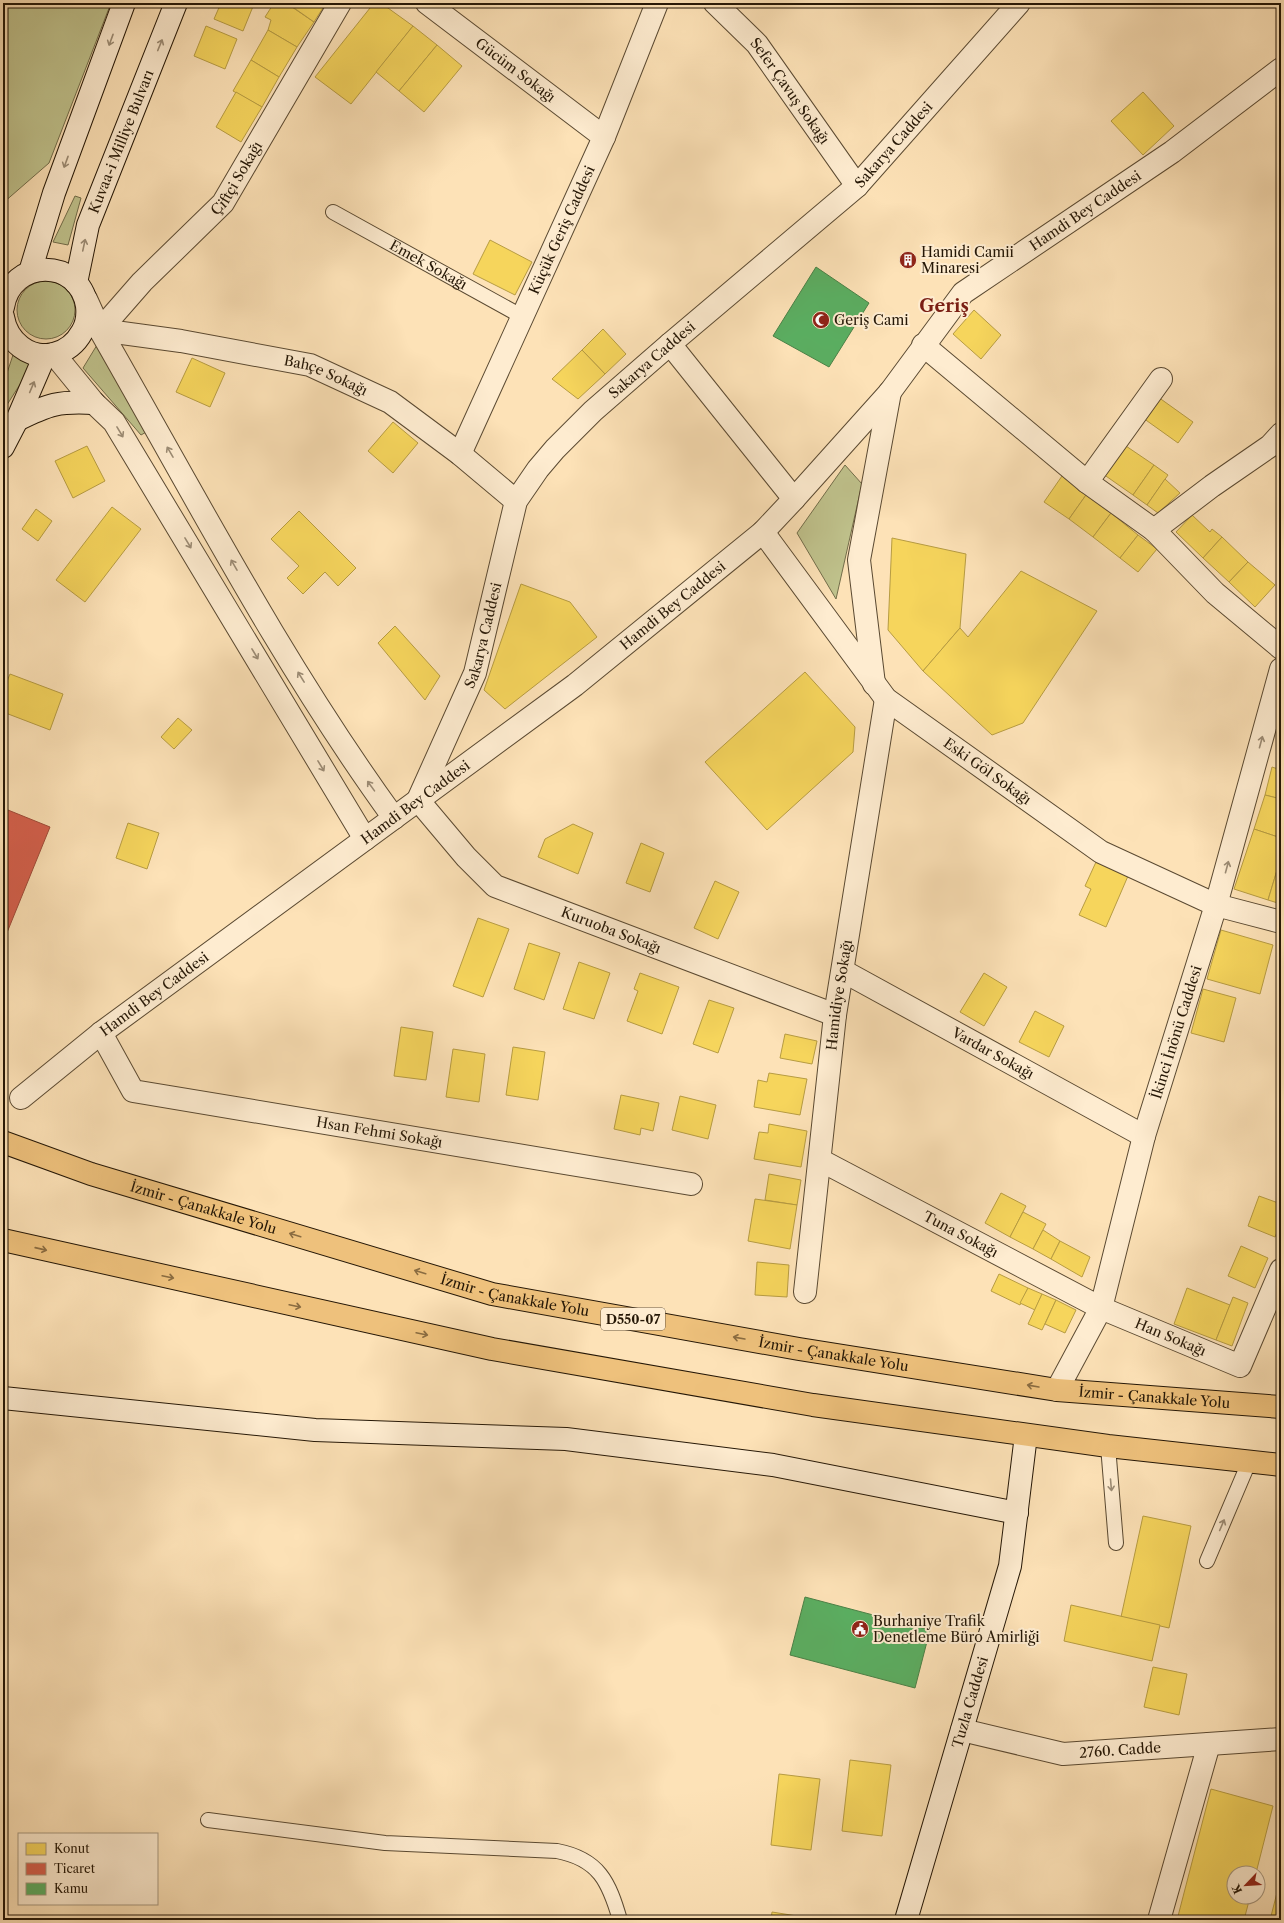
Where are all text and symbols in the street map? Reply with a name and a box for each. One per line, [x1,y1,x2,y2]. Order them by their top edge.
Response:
one-way arrow [106,33,114,45]
street label: Gücüm Sokağı [472,34,559,106]
street label: Sefer Çavuş Sokağı [747,34,834,147]
one-way arrow [156,39,164,51]
street label: Kuvaa-i Milliye Bulvarı [85,67,158,216]
street label: Sakarya Caddesi [851,98,936,191]
street label: Çiftçi Sokağı [207,138,266,219]
one-way arrow [61,155,69,167]
street label: Küçük Geriş Caddesi [525,163,599,297]
street label: Hamdi Bey Caddesi [1026,166,1144,255]
street label: Emek Sokağı [386,236,470,293]
one-way arrow [81,238,89,251]
place label: Hamidi Camii Minaresi [921,243,1014,277]
building icon: Hamidi Camii Minaresi [898,250,918,270]
district label: Geriş [919,295,969,317]
mosque icon: Geriş Cami [811,310,831,330]
place label: Geriş Cami [834,311,909,329]
street label: Sakarya Caddesi [605,318,699,402]
street label: Bahçe Sokağı [282,351,370,399]
one-way arrow [28,381,36,393]
one-way arrow [117,426,125,438]
one-way arrow [166,446,173,458]
one-way arrow [184,537,192,549]
street label: Hamdi Bey Caddesi [616,557,729,654]
one-way arrow [230,559,238,571]
street label: Sakarya Caddesi [460,580,505,691]
one-way arrow [251,648,259,660]
one-way arrow [297,672,305,683]
street label: Eski Göl Sokağı [940,734,1035,809]
one-way arrow [1258,736,1265,749]
street label: Hamdi Bey Caddesi [357,756,473,848]
one-way arrow [318,760,326,772]
one-way arrow [367,781,375,792]
one-way arrow [1223,861,1231,874]
street label: Kuruoba Sokağı [558,903,664,957]
street label: Hamidiye Sokağı [822,938,856,1051]
street label: Hamdi Bey Caddesi [96,948,212,1040]
street label: İkinci İnönü Caddesi [1147,963,1206,1101]
street label: Vardar Sokağı [948,1023,1037,1083]
street label: Hsan Fehmi Sokağı [315,1113,444,1151]
street label: İzmir - Çanakkale Yolu [128,1177,279,1238]
street label: Tuna Sokağı [920,1207,1001,1261]
one-way arrow [289,1231,302,1238]
one-way arrow [34,1246,47,1253]
one-way arrow [414,1268,427,1275]
street label: İzmir - Çanakkale Yolu [438,1270,591,1320]
one-way arrow [161,1274,174,1282]
one-way arrow [288,1302,301,1310]
road number: D550-07 [601,1308,665,1330]
street label: Han Sokağı [1132,1314,1209,1360]
one-way arrow [415,1330,428,1338]
street label: İzmir - Çanakkale Yolu [757,1333,910,1375]
one-way arrow [733,1334,746,1342]
one-way arrow [1027,1381,1040,1389]
street label: İzmir - Çanakkale Yolu [1078,1383,1231,1412]
one-way arrow [1107,1478,1115,1491]
one-way arrow [1219,1520,1226,1532]
place label: Burhaniye Trafik Denetleme Büro Amirliği [873,1612,1040,1646]
public building icon: Burhaniye Trafik Denetleme Büro Amirliği [850,1619,870,1639]
street label: Tuzla Caddesi [948,1654,992,1750]
street label: 2760. Cadde [1079,1738,1162,1762]
legend [18,1833,158,1905]
text: Konut [54,1841,90,1856]
text: Ticaret [54,1861,96,1876]
north arrow [1226,1865,1266,1905]
text: Kamu [54,1881,89,1896]
text: K [1228,1881,1245,1896]

